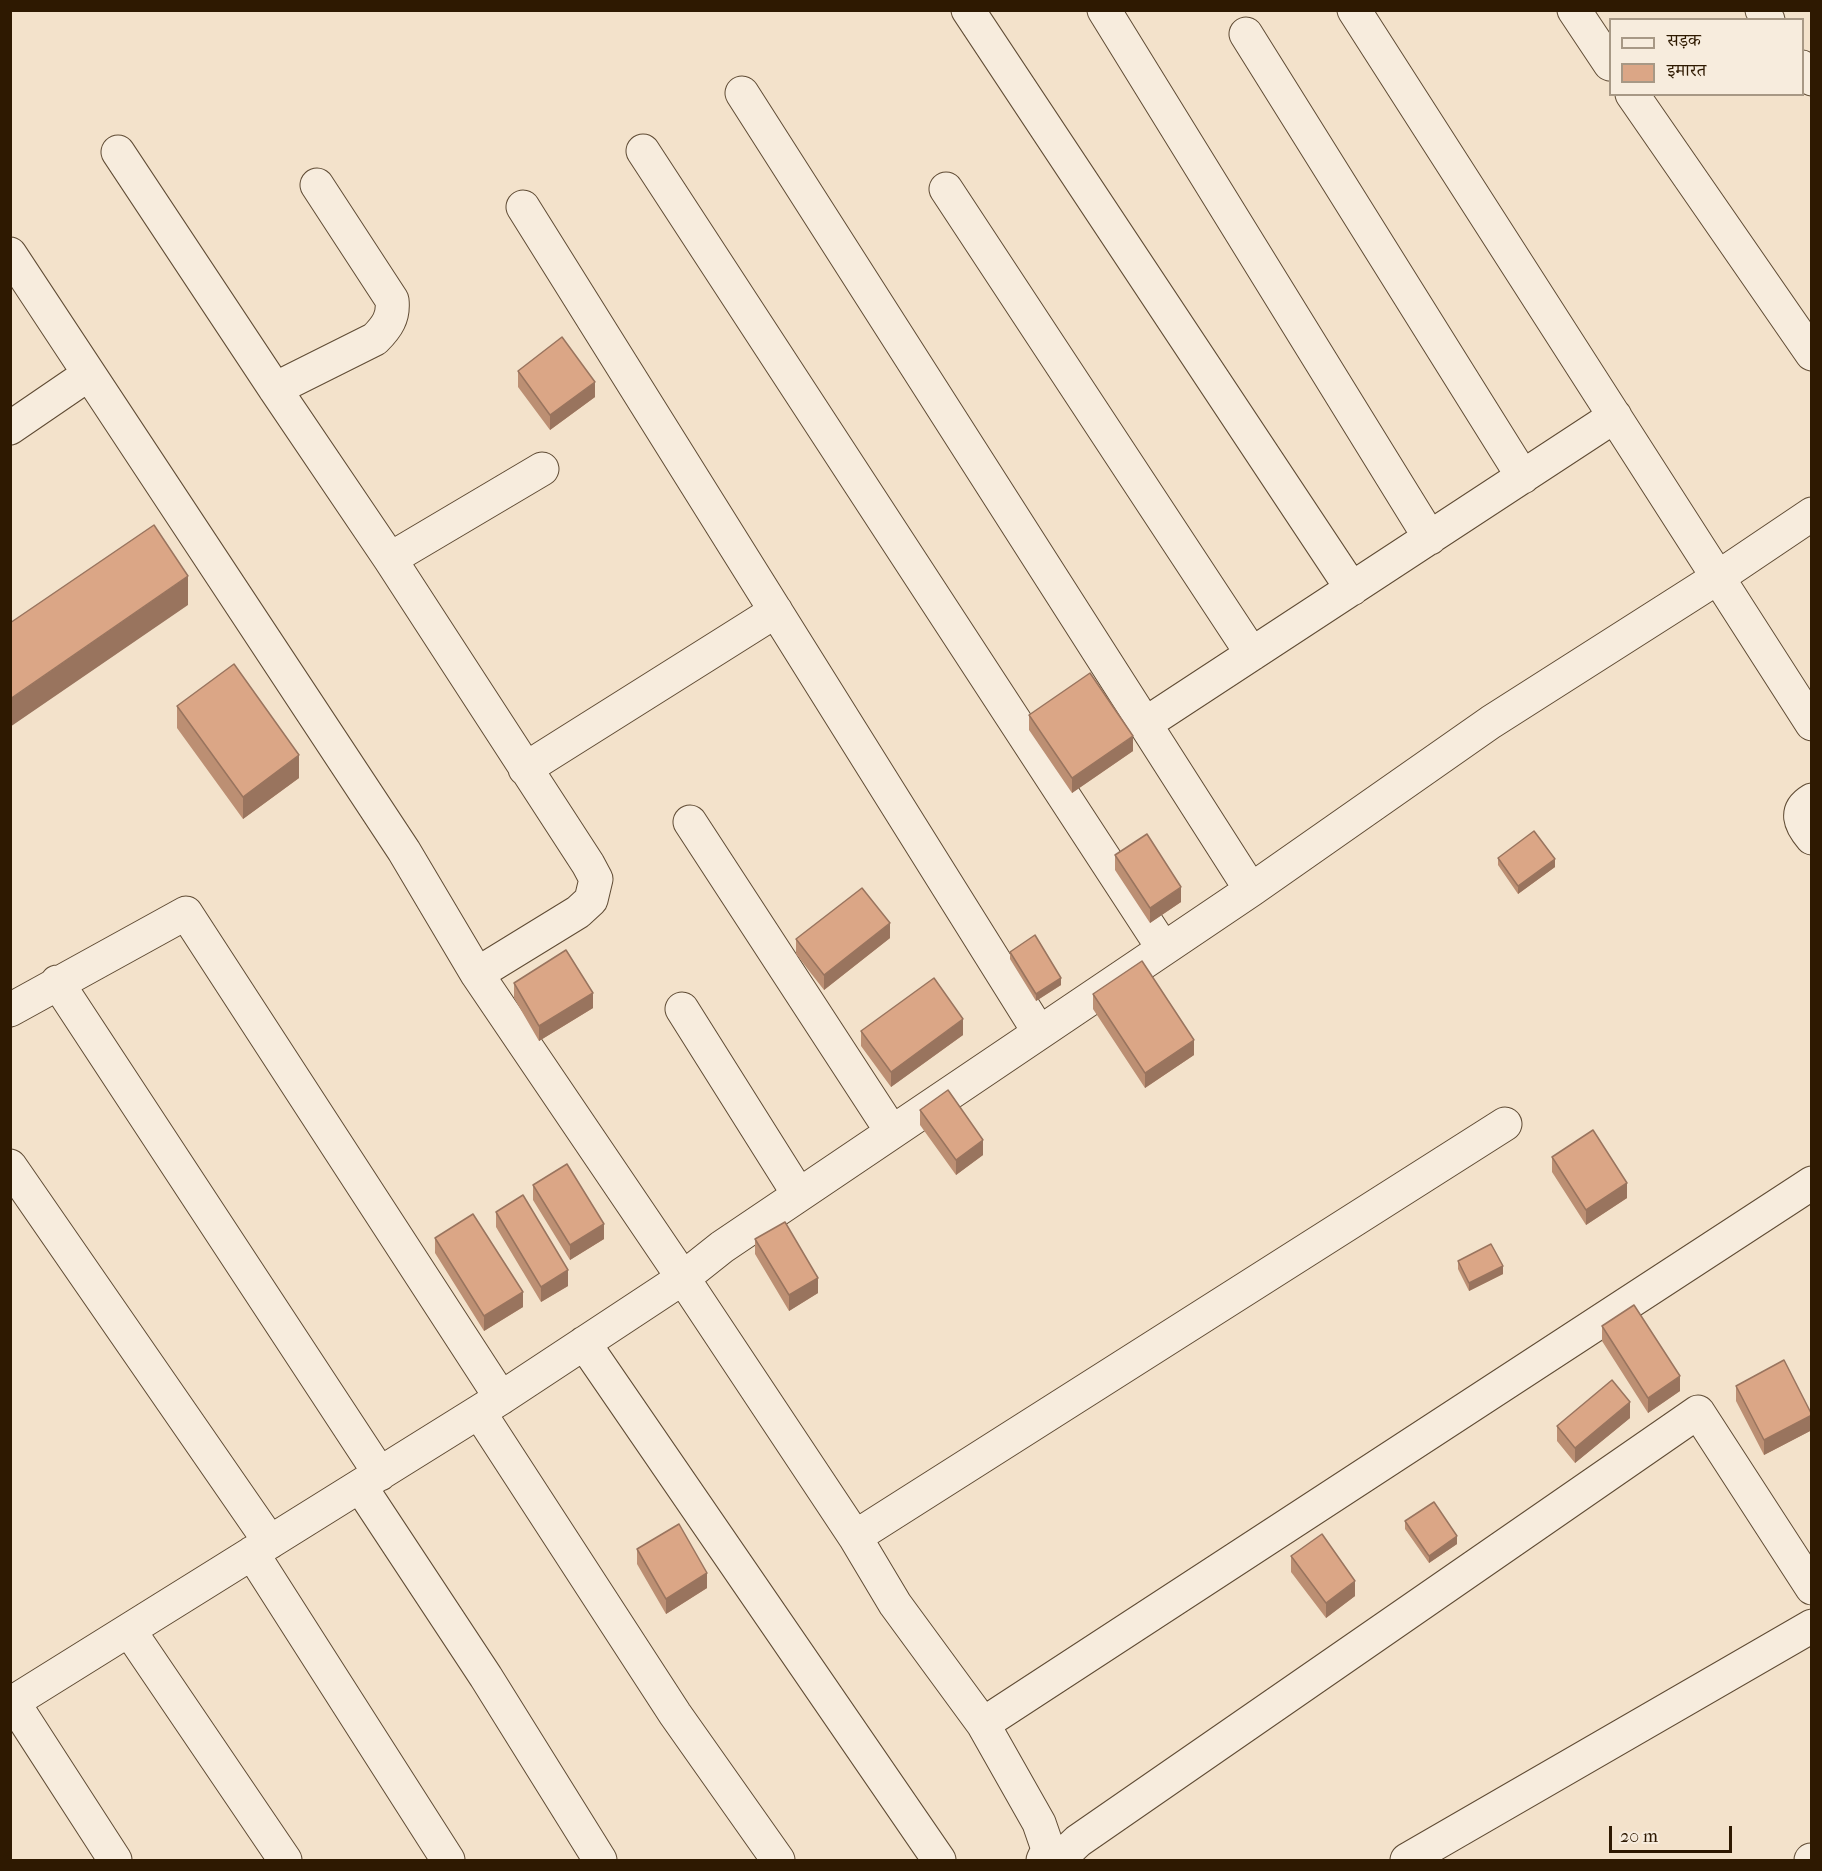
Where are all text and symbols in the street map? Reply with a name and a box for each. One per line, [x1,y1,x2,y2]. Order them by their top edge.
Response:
legend [1609,18,1804,96]
text: सड़क [1667,30,1701,51]
text: इमारत [1667,60,1706,81]
scale bar [1612,1814,1735,1852]
text: 20 m [1620,1826,1658,1847]

